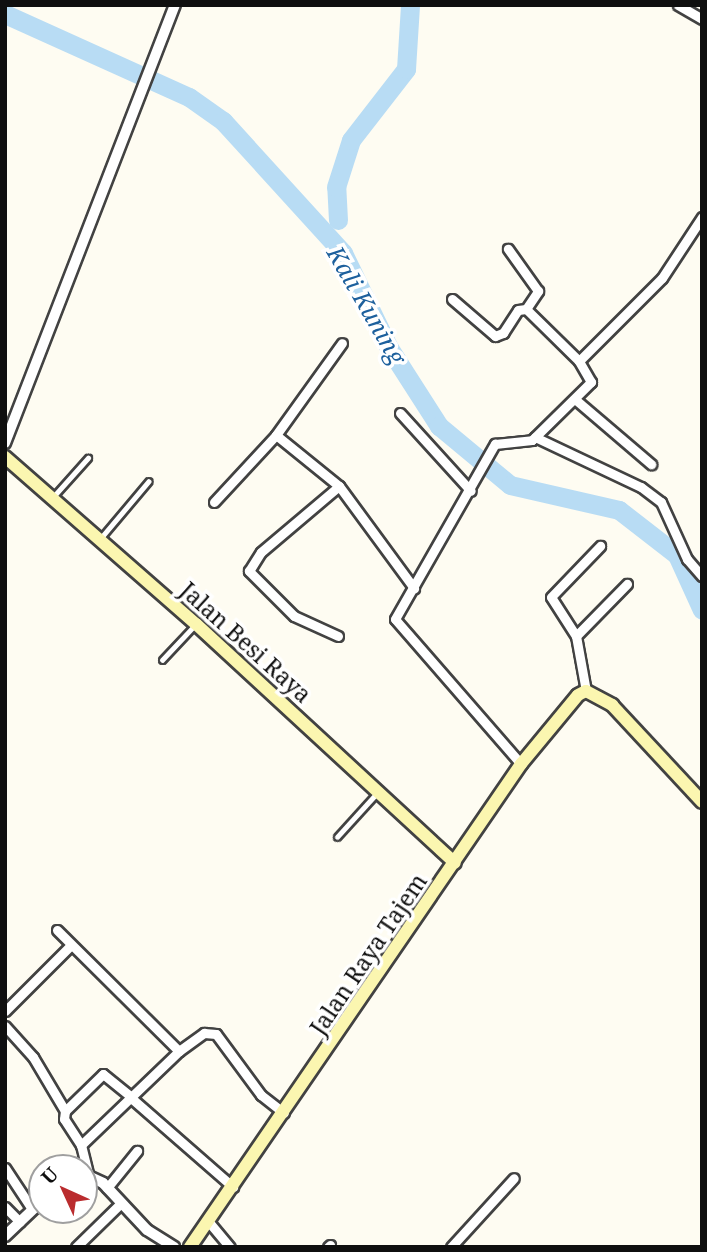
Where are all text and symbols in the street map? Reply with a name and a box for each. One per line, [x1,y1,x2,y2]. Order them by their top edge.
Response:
water label: Kali Kuning [322,241,412,369]
street label: Jalan Besi Raya [175,576,317,708]
street label: Jalan Raya Tajem [304,868,432,1040]
north arrow [28,1154,98,1224]
text: U [35,1161,64,1190]

